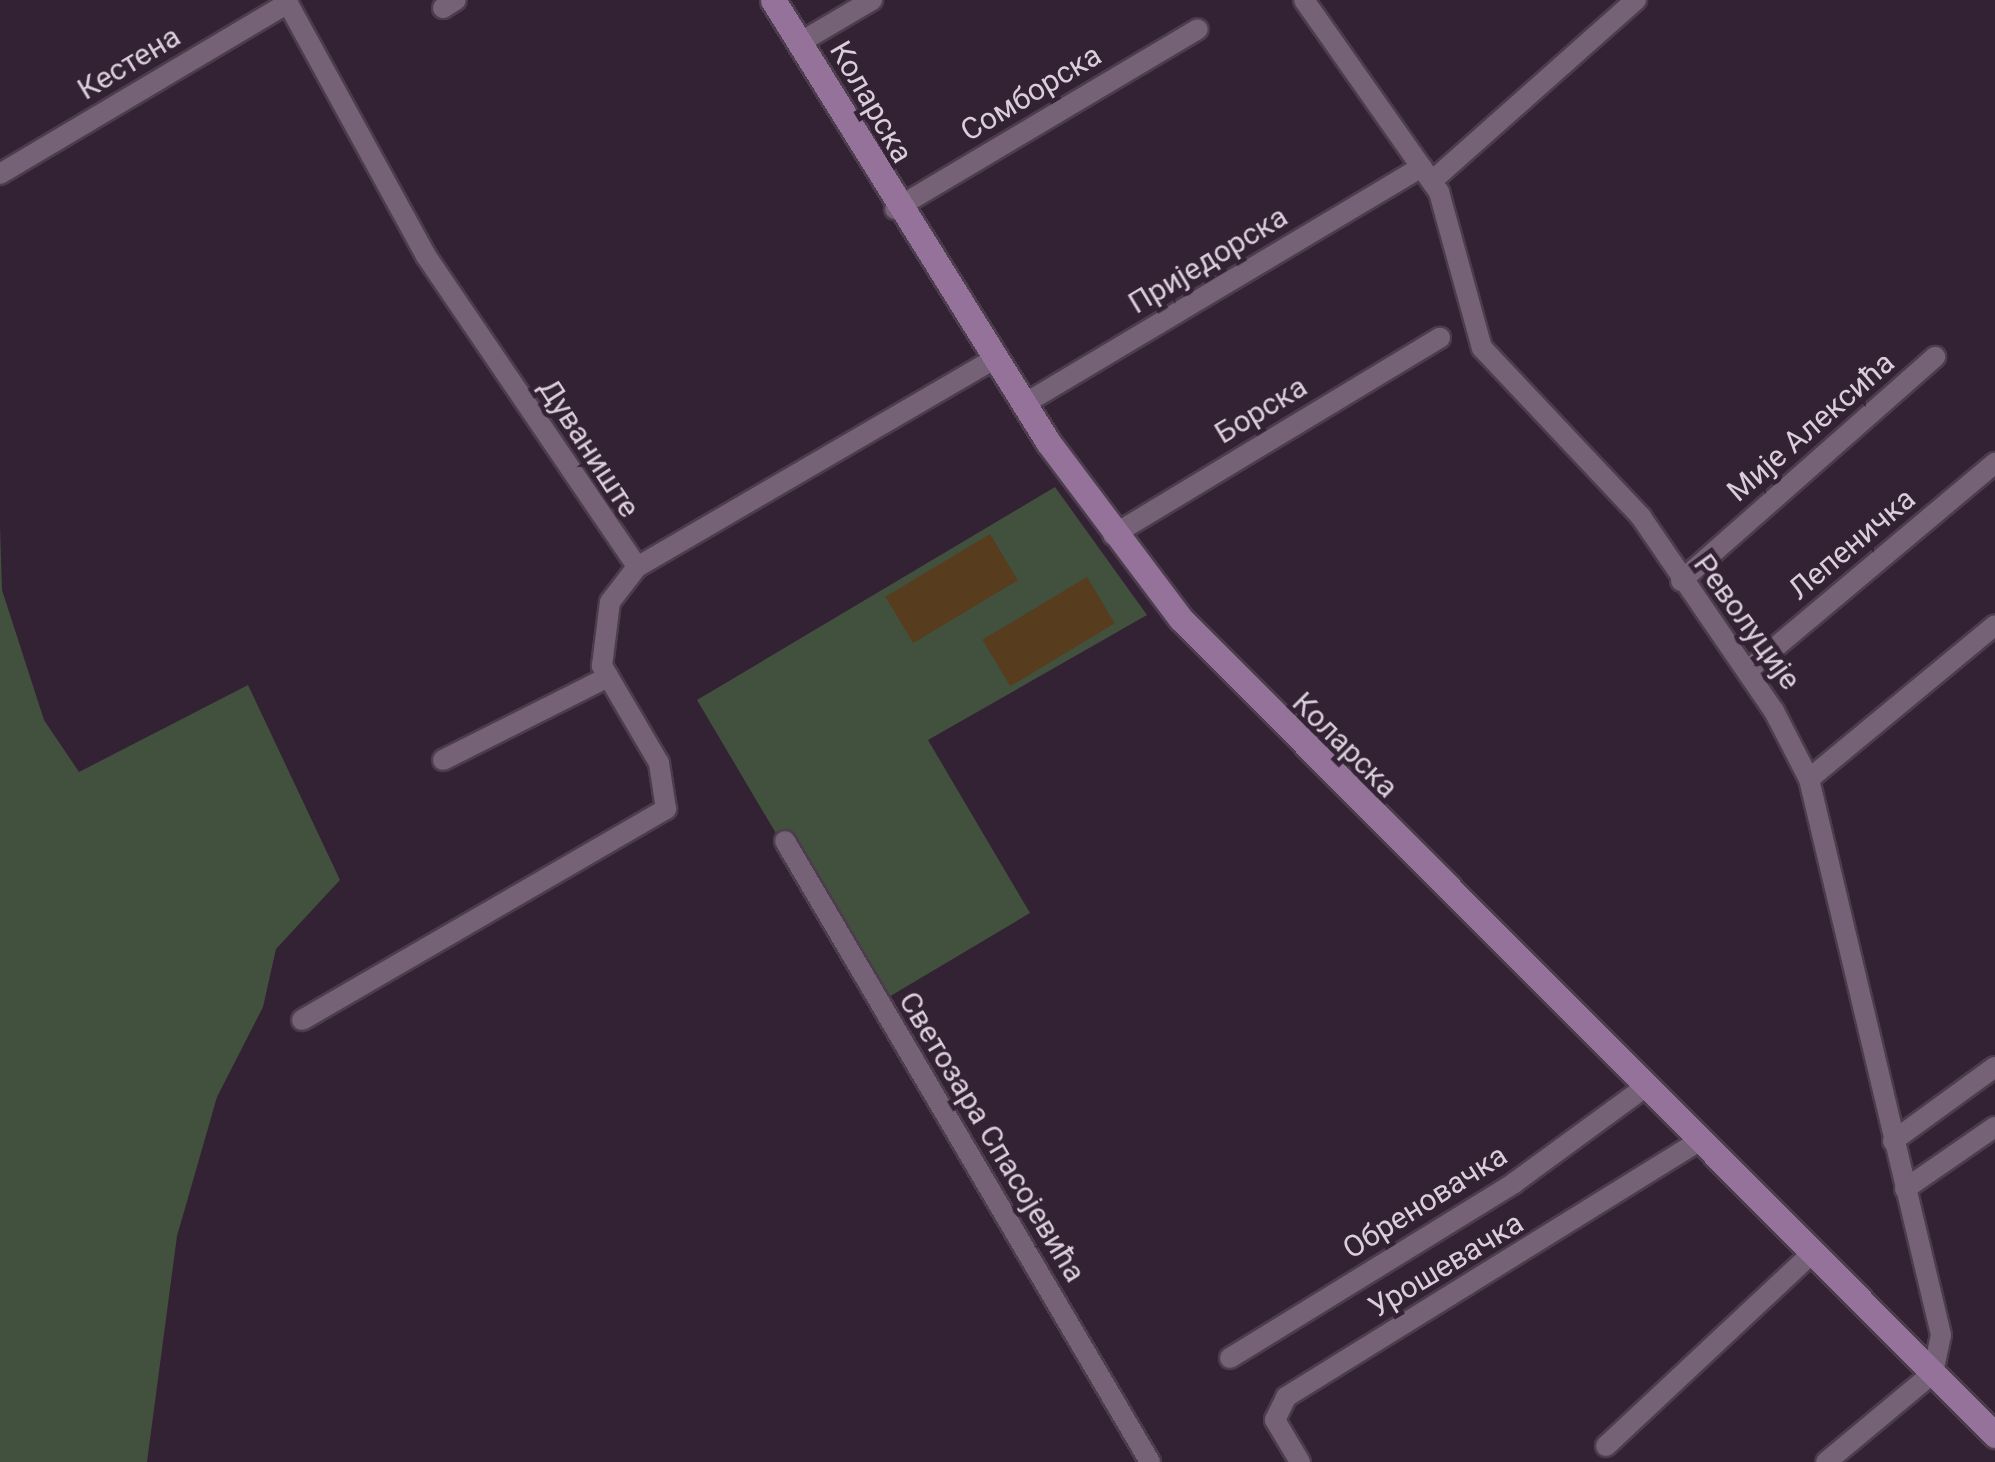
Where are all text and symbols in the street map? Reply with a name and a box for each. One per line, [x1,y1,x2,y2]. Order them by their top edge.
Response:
street label: Кестена [71,18,187,108]
street label: Коларска [822,35,920,169]
street label: Сомборска [954,37,1108,149]
street label: Приједорска [1122,198,1294,322]
street label: Мије Алексића [1720,345,1902,509]
street label: Борска [1208,369,1314,451]
street label: Дуваниште [531,372,647,524]
street label: Лепеничка [1782,481,1922,607]
street label: Револуције [1686,547,1808,697]
street label: Коларска [1285,685,1405,805]
street label: Светозара Спасојевића [891,985,1093,1289]
street label: Обреновачка [1336,1137,1514,1267]
street label: Урошевачка [1362,1205,1530,1325]

